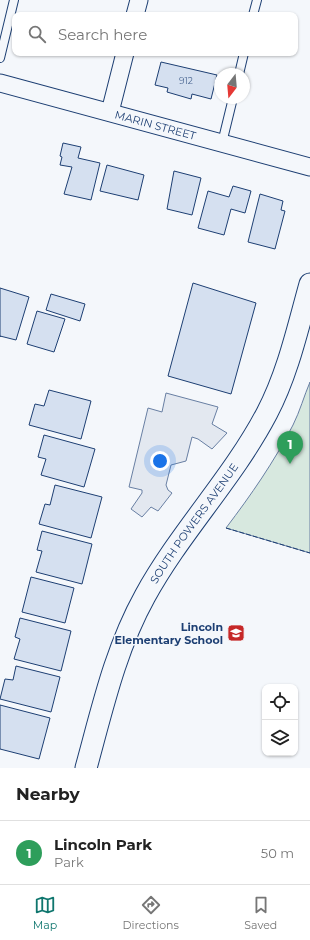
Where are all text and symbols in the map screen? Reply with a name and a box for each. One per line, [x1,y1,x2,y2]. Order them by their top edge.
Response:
search box [12,12,298,56]
icon: search [26,23,48,45]
text: Search here [58,25,147,44]
north arrow [214,68,250,104]
house number: 912 [179,75,193,86]
street label: MARIN STREET [113,107,198,143]
pin: 1 [277,431,303,464]
your location [150,451,170,471]
street label: SOUTH POWERS AVENUE [147,460,241,586]
place label: Lincoln Elementary School [115,620,223,647]
school or university icon: Lincoln Elementary School [226,623,246,643]
map controls [262,684,298,756]
button: locate [262,684,298,720]
button: layers [262,720,298,756]
text: Nearby [16,784,80,804]
text: Lincoln Park [54,835,152,854]
text: 1 [26,845,32,861]
text: 50 m [261,845,294,861]
text: Park [54,854,84,870]
tab: Map [33,894,57,932]
tab: Directions [123,894,179,932]
tab: Saved [244,894,277,932]

